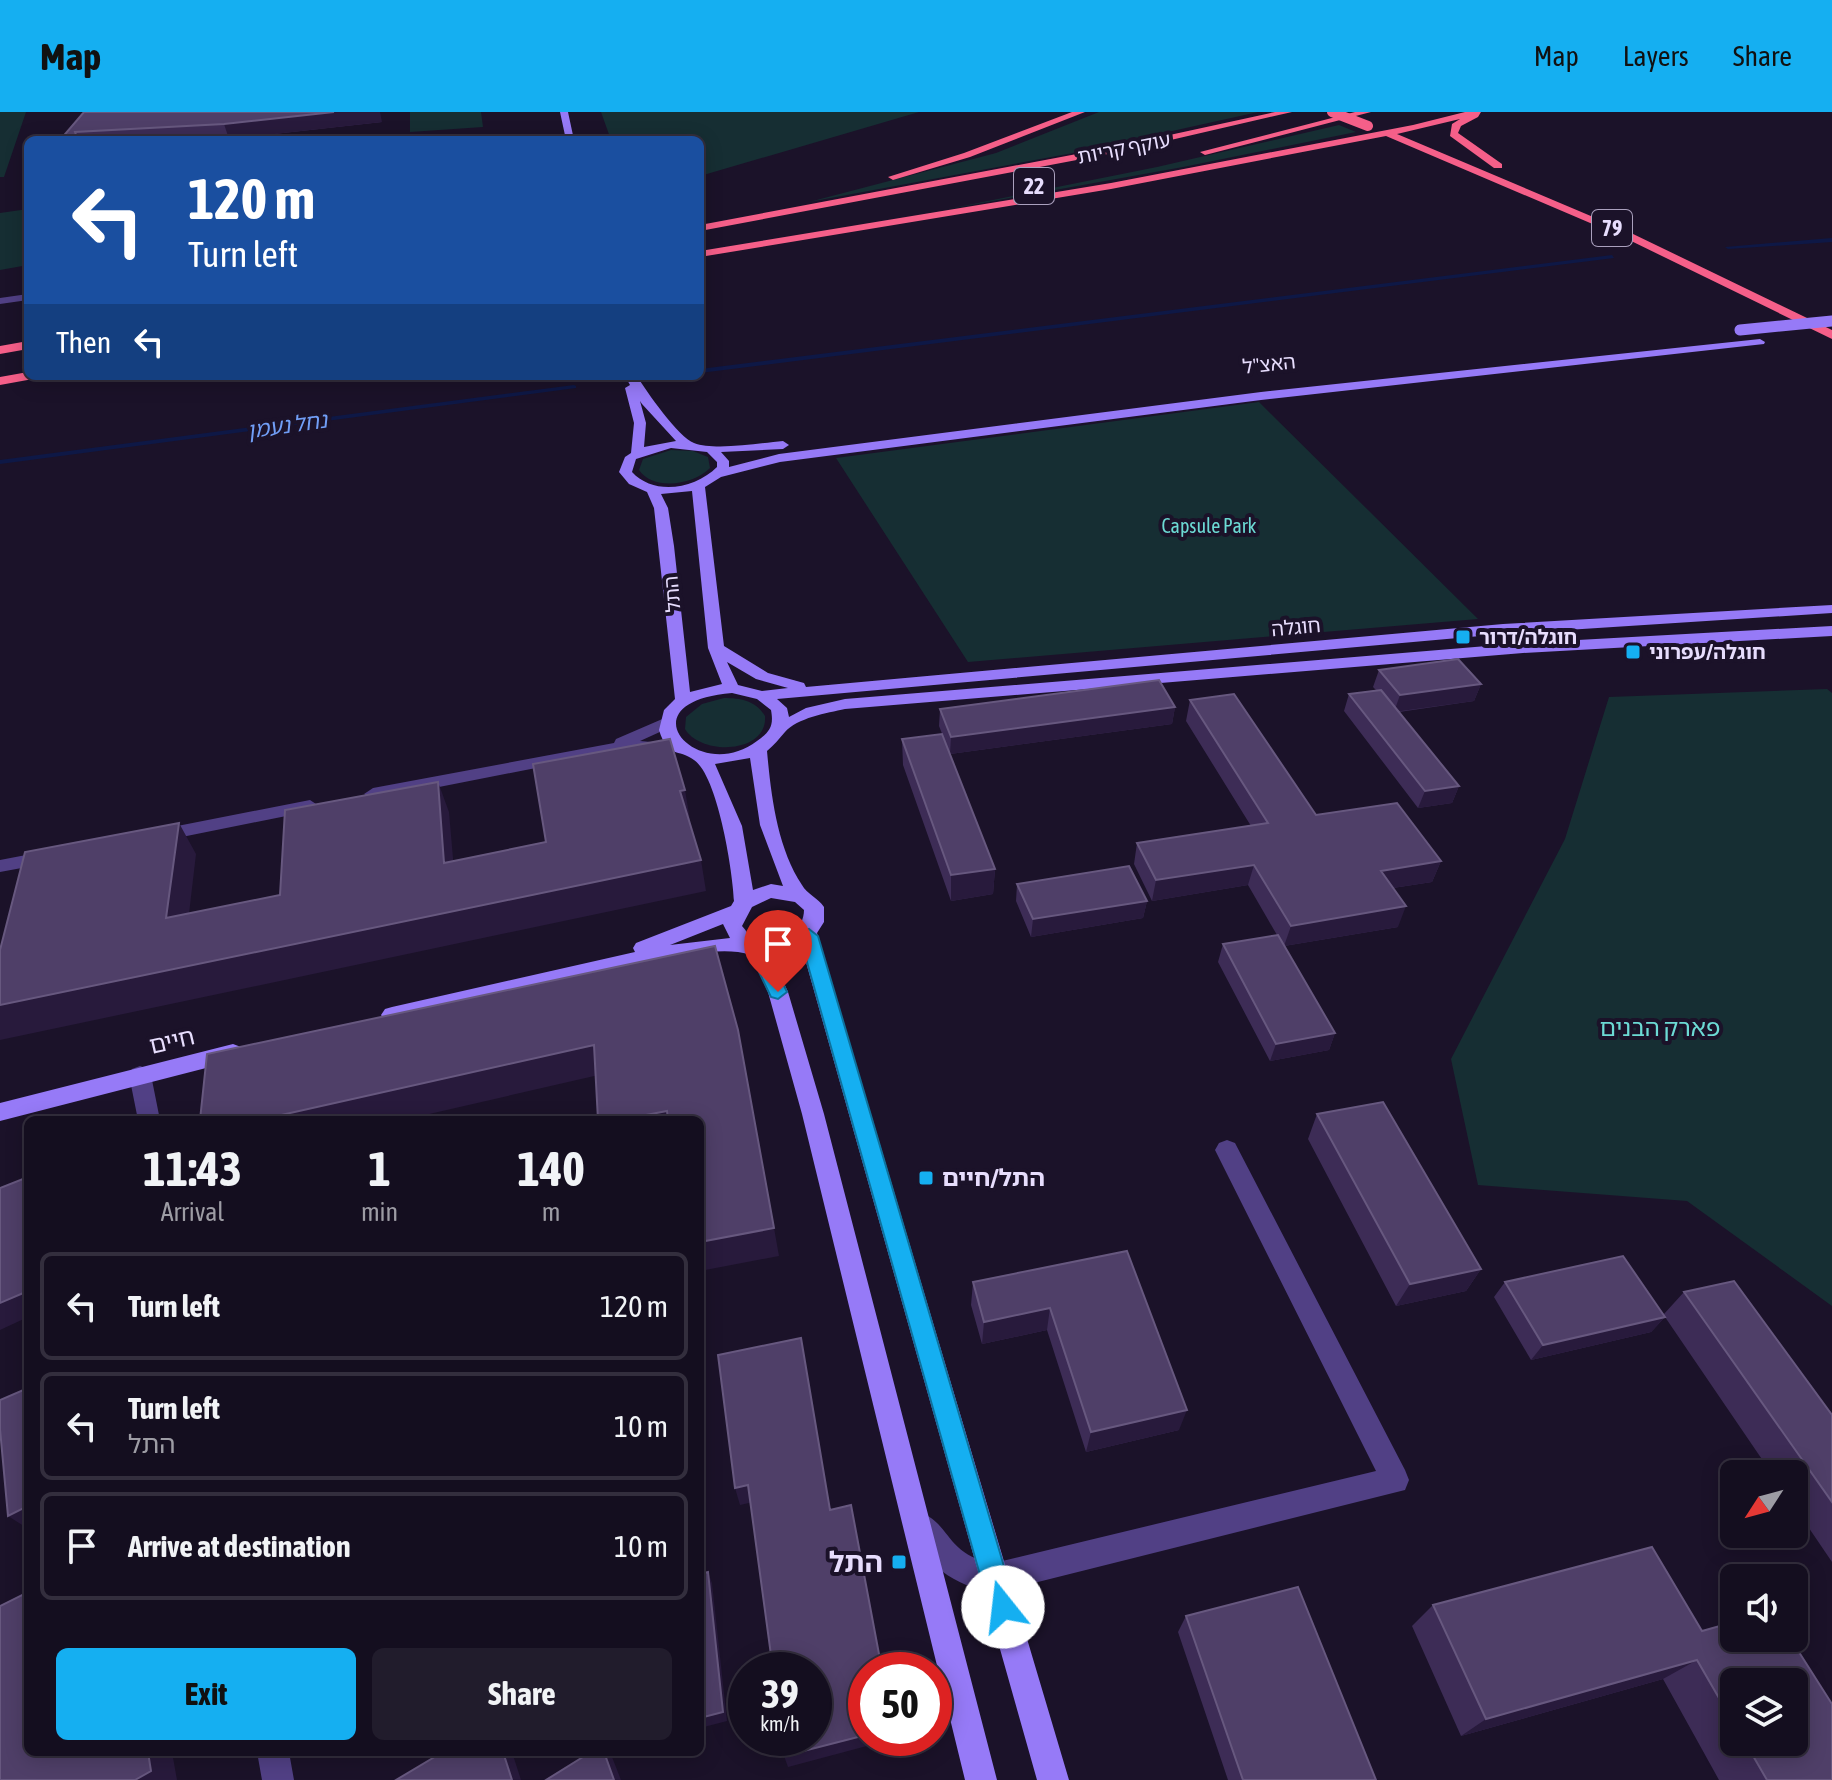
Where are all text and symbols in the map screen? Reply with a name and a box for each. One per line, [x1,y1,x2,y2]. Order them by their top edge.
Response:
text: Map [40,35,101,78]
text: Map [1534,40,1579,72]
text: Layers [1623,40,1689,72]
text: Share [1733,40,1792,72]
street label: עוקף קריות [1075,127,1172,168]
text: 120 m [188,167,315,231]
icon: left [56,168,160,272]
road number: 22 [1014,168,1054,204]
road number: 79 [1592,210,1632,246]
text: Turn left [188,233,298,275]
icon: left [127,320,171,364]
text: Then [56,325,111,359]
street label: האצ"ל [1241,349,1297,378]
water label: נחל נעמן [245,406,330,443]
park label: Capsule Park [1162,514,1257,537]
street label: התל [658,575,685,613]
street label: חוגלה [1270,613,1322,640]
place label: חוגלה/דרור [1479,625,1577,648]
marker: חוגלה/דרור [1454,628,1472,646]
place label: חוגלה/עפרוני [1649,640,1766,663]
marker: חוגלה/עפרוני [1624,643,1642,661]
pin [744,910,812,992]
icon: arrive [756,922,800,966]
park label: פארק הבנים [1600,1014,1720,1041]
street label: חיים [147,1022,197,1059]
text: 11:43 [143,1141,242,1196]
text: 1 [368,1141,391,1196]
text: 140 [517,1141,585,1196]
place label: התל/חיים [942,1164,1045,1191]
marker: התל/חיים [917,1169,935,1187]
text: Arrival [161,1197,224,1227]
text: min [361,1197,398,1227]
text: m [542,1197,560,1227]
icon: left [60,1284,104,1328]
text: Turn left [128,1289,220,1323]
text: 120 m [600,1289,668,1323]
text: Turn left [128,1391,220,1425]
icon: left [60,1404,104,1448]
text: 10 m [614,1409,668,1443]
text: התל [128,1429,176,1459]
north arrow [1720,1460,1808,1548]
map controls [1720,1460,1808,1756]
icon: arrive [60,1524,104,1568]
text: Arrive at destination [128,1529,350,1563]
text: 10 m [614,1529,668,1563]
place label: התל [829,1546,883,1578]
marker: התל [890,1553,908,1571]
button: sound [1720,1564,1808,1652]
position arrow [961,1565,1045,1649]
button: Exit [56,1648,356,1740]
button: Share [372,1648,672,1740]
speed limit sign: 50 [848,1652,952,1756]
button: layers [1720,1668,1808,1756]
text: 39 [761,1671,799,1716]
text: km/h [760,1712,800,1735]

